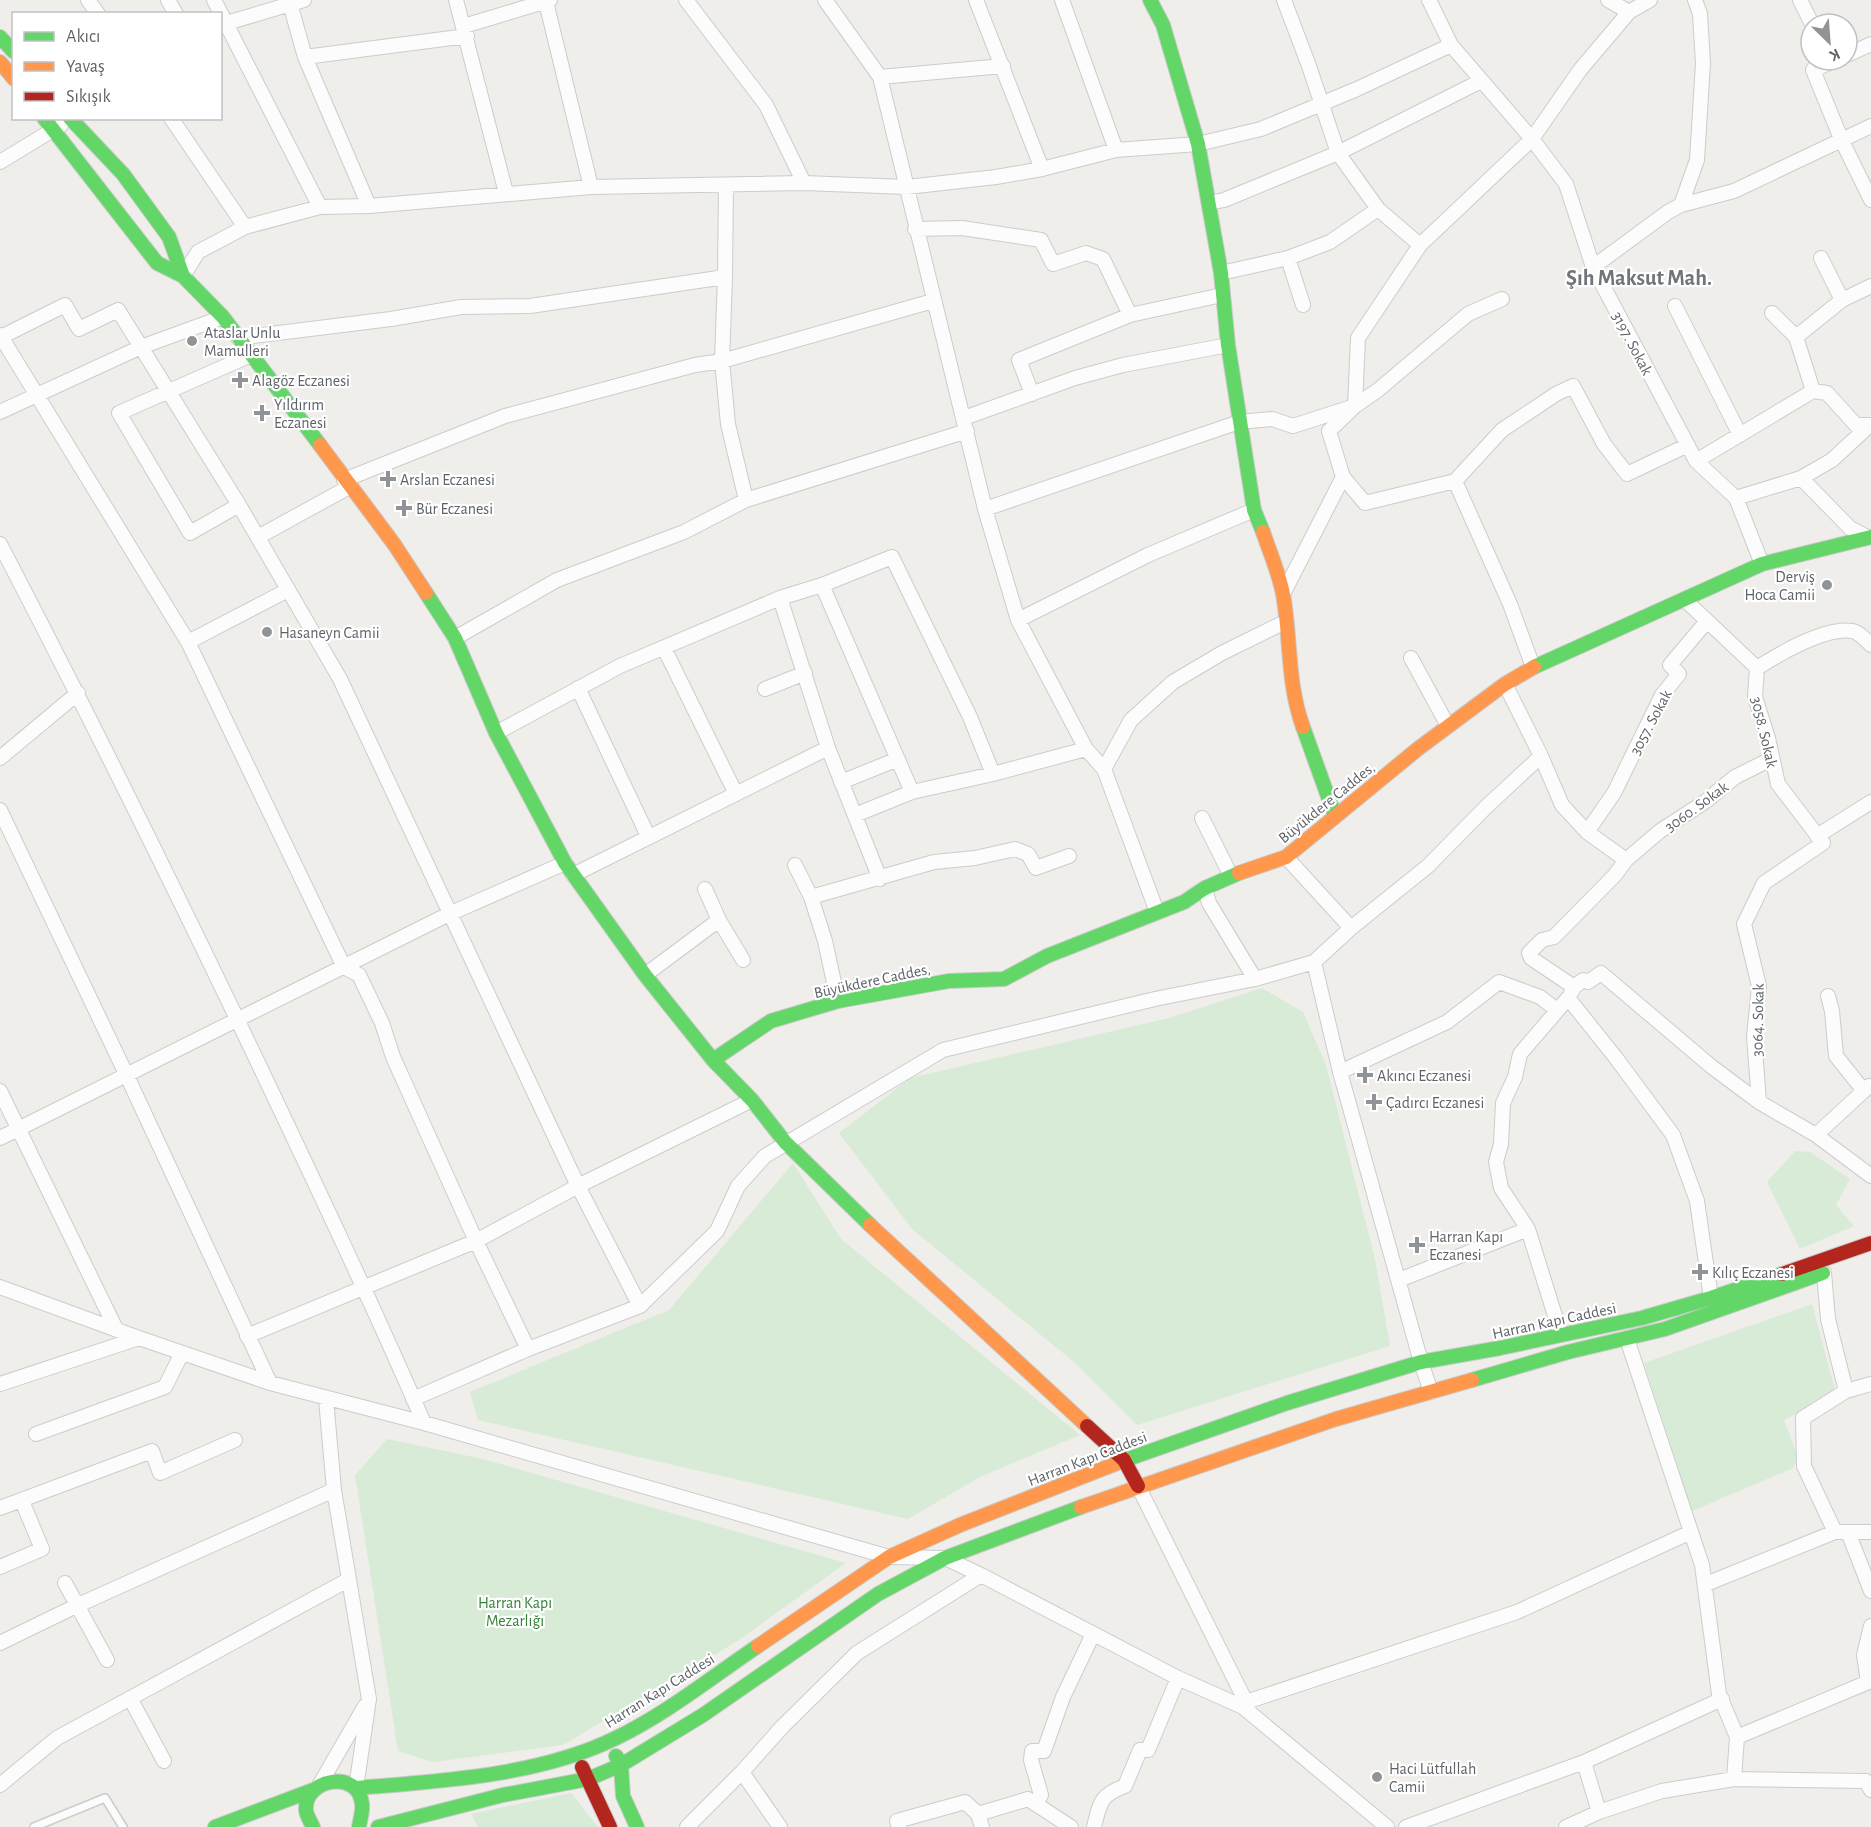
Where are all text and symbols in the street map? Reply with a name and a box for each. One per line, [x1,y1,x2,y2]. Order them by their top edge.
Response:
legend [12,12,222,120]
north arrow [1799,12,1859,72]
text: Akıcı [66,28,100,46]
text: K [1827,45,1843,64]
text: Yavaş [66,58,105,76]
text: Sıkışık [66,88,111,106]
district label: Şıh Maksut Mah. [1566,267,1712,289]
street label: 3197. Sokak [1609,309,1656,378]
place label: Ataslar Unlu Mamulleri [204,325,280,359]
marker: Ataslar Unlu Mamulleri [185,334,199,348]
marker: Alagöz Eczanesi [233,373,247,387]
place label: Alagöz Eczanesi [252,373,350,389]
place label: Yıldırım Eczanesi [274,397,327,431]
marker: Yıldırım Eczanesi [255,406,269,420]
marker: Arslan Eczanesi [381,472,395,486]
place label: Arslan Eczanesi [400,472,495,488]
marker: Bür Eczanesi [397,501,411,515]
place label: Bür Eczanesi [416,501,493,517]
place label: Derviş Hoca Camii [1744,569,1815,603]
marker: Derviş Hoca Camii [1820,578,1834,592]
marker: Hasaneyn Camii [260,625,274,639]
place label: Hasaneyn Camii [279,625,380,642]
street label: 3057. Sokak [1627,687,1675,758]
street label: 3058. Sokak [1748,695,1780,770]
street label: Büyükdere Caddes, [1276,759,1378,847]
street label: 3060. Sokak [1662,778,1732,835]
street label: Büyükdere Caddes, [813,961,932,1002]
street label: 3064. Sokak [1749,983,1767,1057]
marker: Akıncı Eczanesi [1358,1068,1372,1082]
place label: Akıncı Eczanesi [1377,1068,1471,1084]
marker: Çadırcı Eczanesi [1367,1095,1381,1109]
place label: Çadırcı Eczanesi [1386,1095,1484,1111]
place label: Harran Kapı Eczanesi [1429,1229,1503,1263]
marker: Harran Kapı Eczanesi [1410,1238,1424,1252]
marker: Kılıç Eczanesi [1693,1265,1707,1279]
place label: Kılıç Eczanesi [1712,1265,1794,1281]
street label: Harran Kapı Caddesi [1491,1300,1618,1342]
street label: Harran Kapı Caddesi [1026,1429,1149,1489]
park label: Harran Kapı Mezarlığı [478,1595,552,1629]
street label: Harran Kapı Caddesi [602,1651,717,1731]
place label: Haci Lütfullah Camii [1389,1761,1476,1795]
marker: Haci Lütfullah Camii [1370,1770,1384,1784]

